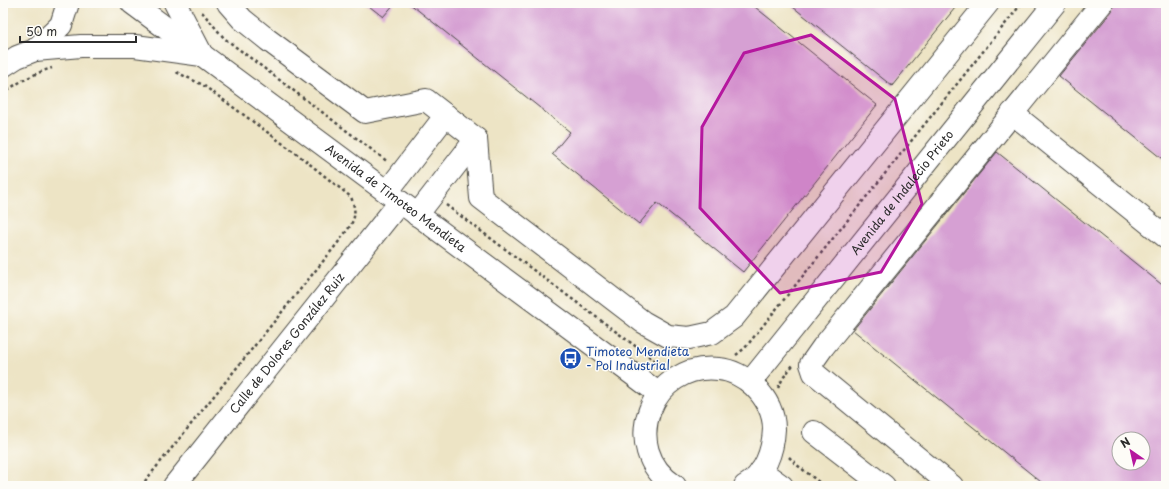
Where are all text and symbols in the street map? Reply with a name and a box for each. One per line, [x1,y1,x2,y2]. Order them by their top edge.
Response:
scale bar [20,18,136,44]
text: 50 m [26,22,57,40]
street label: Avenida de Indalecio Prieto [846,126,958,258]
street label: Avenida de Timoteo Mendieta [322,139,471,256]
street label: Calle de Dolores González Ruiz [225,268,348,417]
place label: Timoteo Mendieta - Pol Industrial [586,342,690,374]
bus stop icon: Timoteo Mendieta - Pol Industrial [558,346,584,372]
north arrow [1111,431,1151,471]
text: N [1117,433,1134,452]

